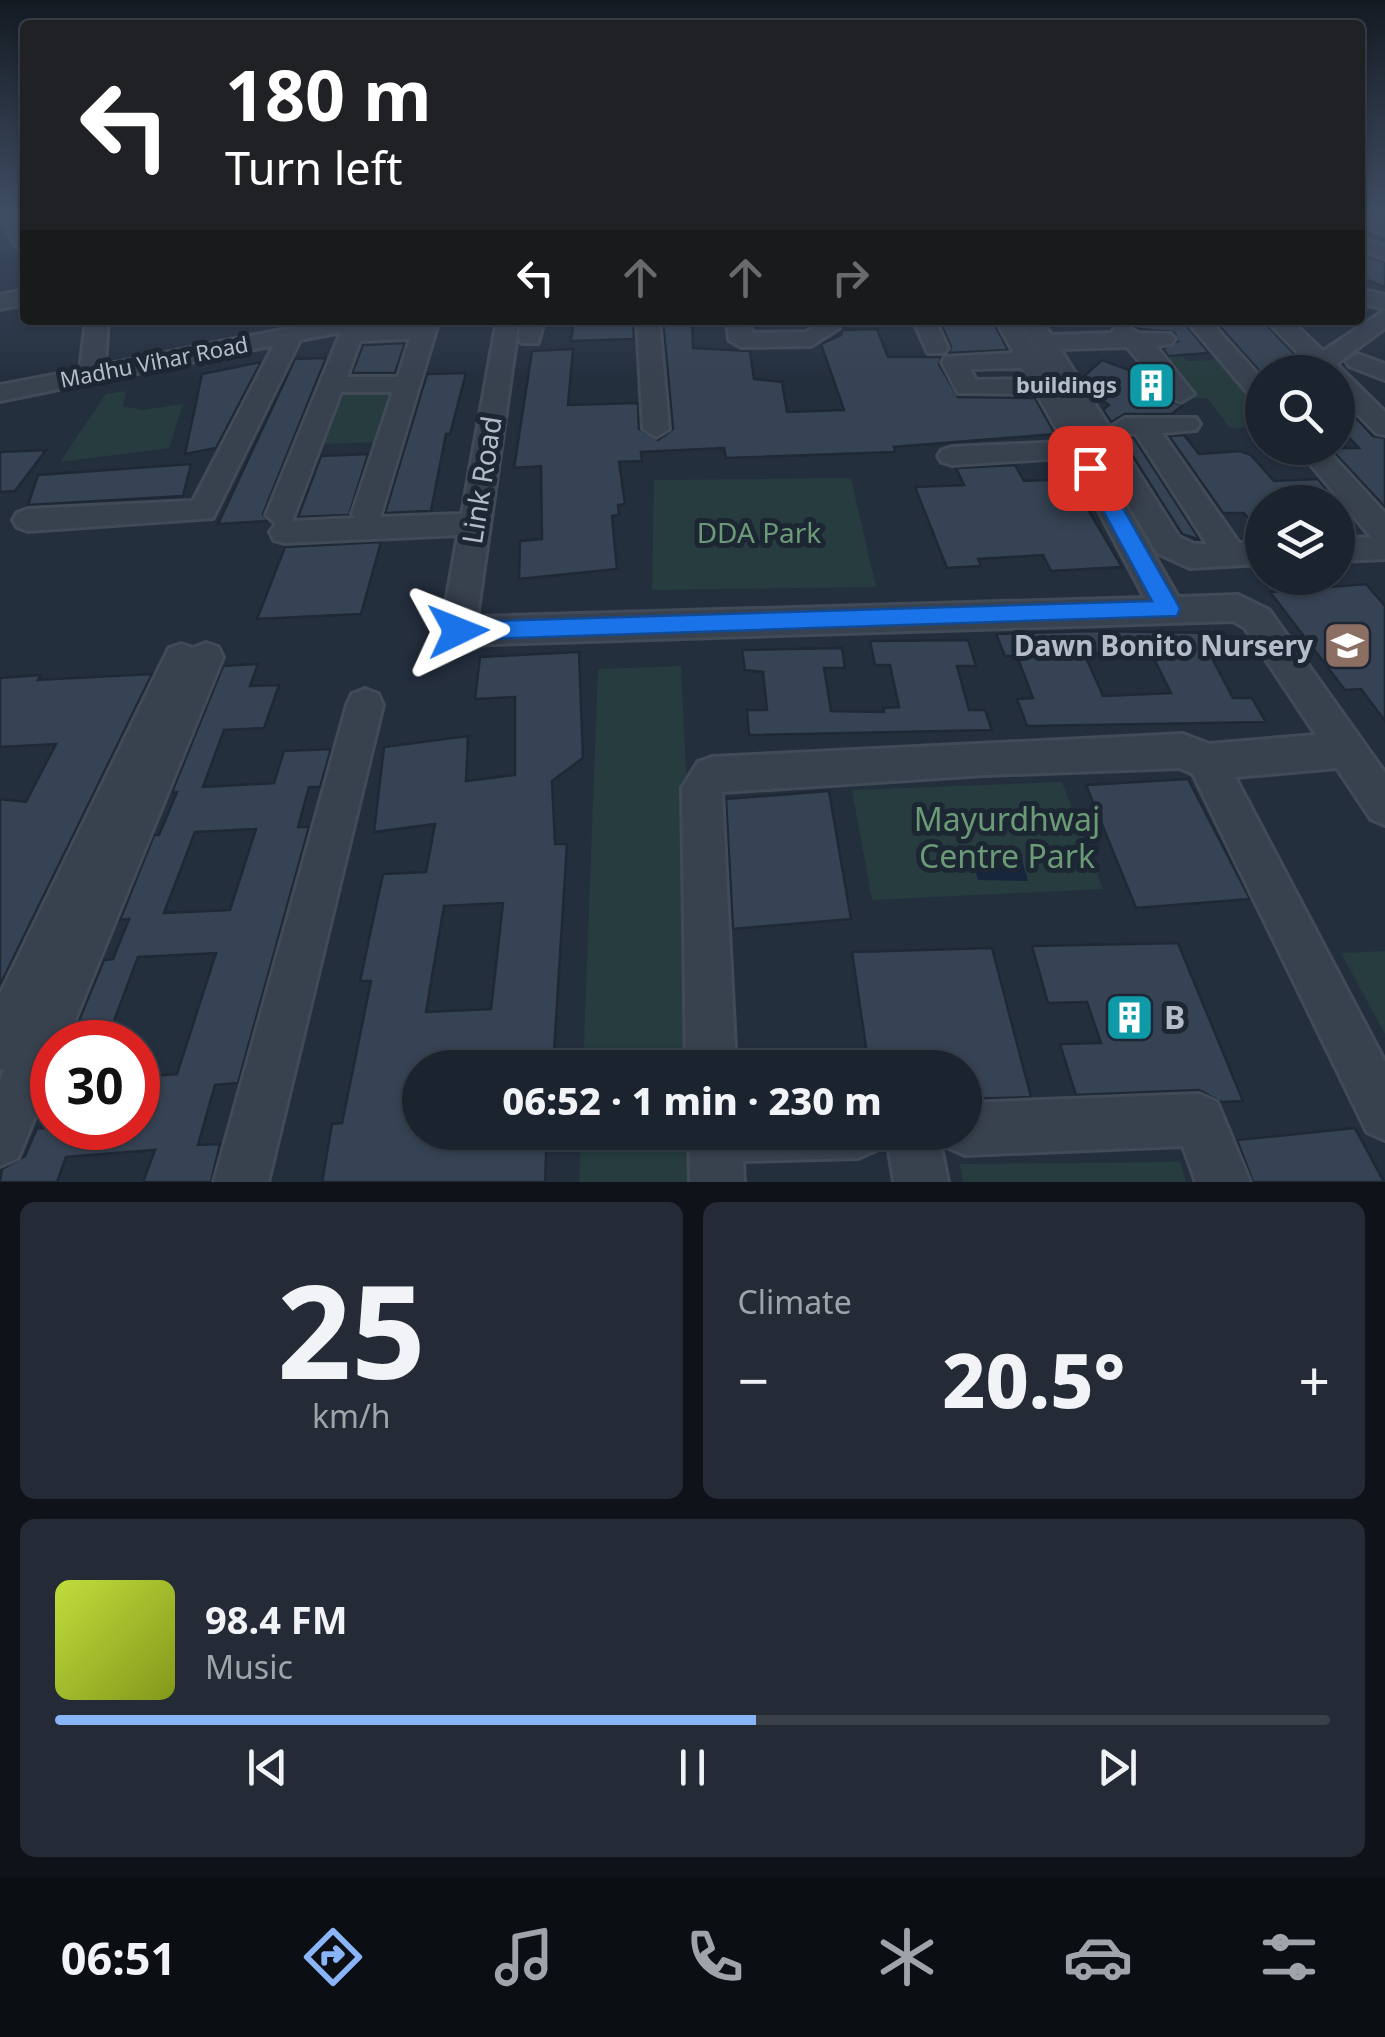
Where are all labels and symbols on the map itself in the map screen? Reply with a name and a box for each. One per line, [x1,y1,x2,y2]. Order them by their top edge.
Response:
street label: Madhu Vihar Road [57,328,251,394]
building icon: buildings [1126,359,1178,411]
place label: buildings [1016,369,1117,399]
street label: Link Road [452,413,510,546]
pin [1048,426,1133,511]
park label: DDA Park [697,513,821,551]
position arrow [406,579,510,683]
school or university icon: Dawn Bonito Nursery [1322,620,1374,672]
place label: Dawn Bonito Nursery [1014,626,1313,664]
park label: Mayurdhwaj Centre Park [914,797,1100,877]
building icon: B [1103,992,1155,1044]
place label: B [1164,995,1185,1038]
speed limit sign: 30 [30,1020,160,1150]

